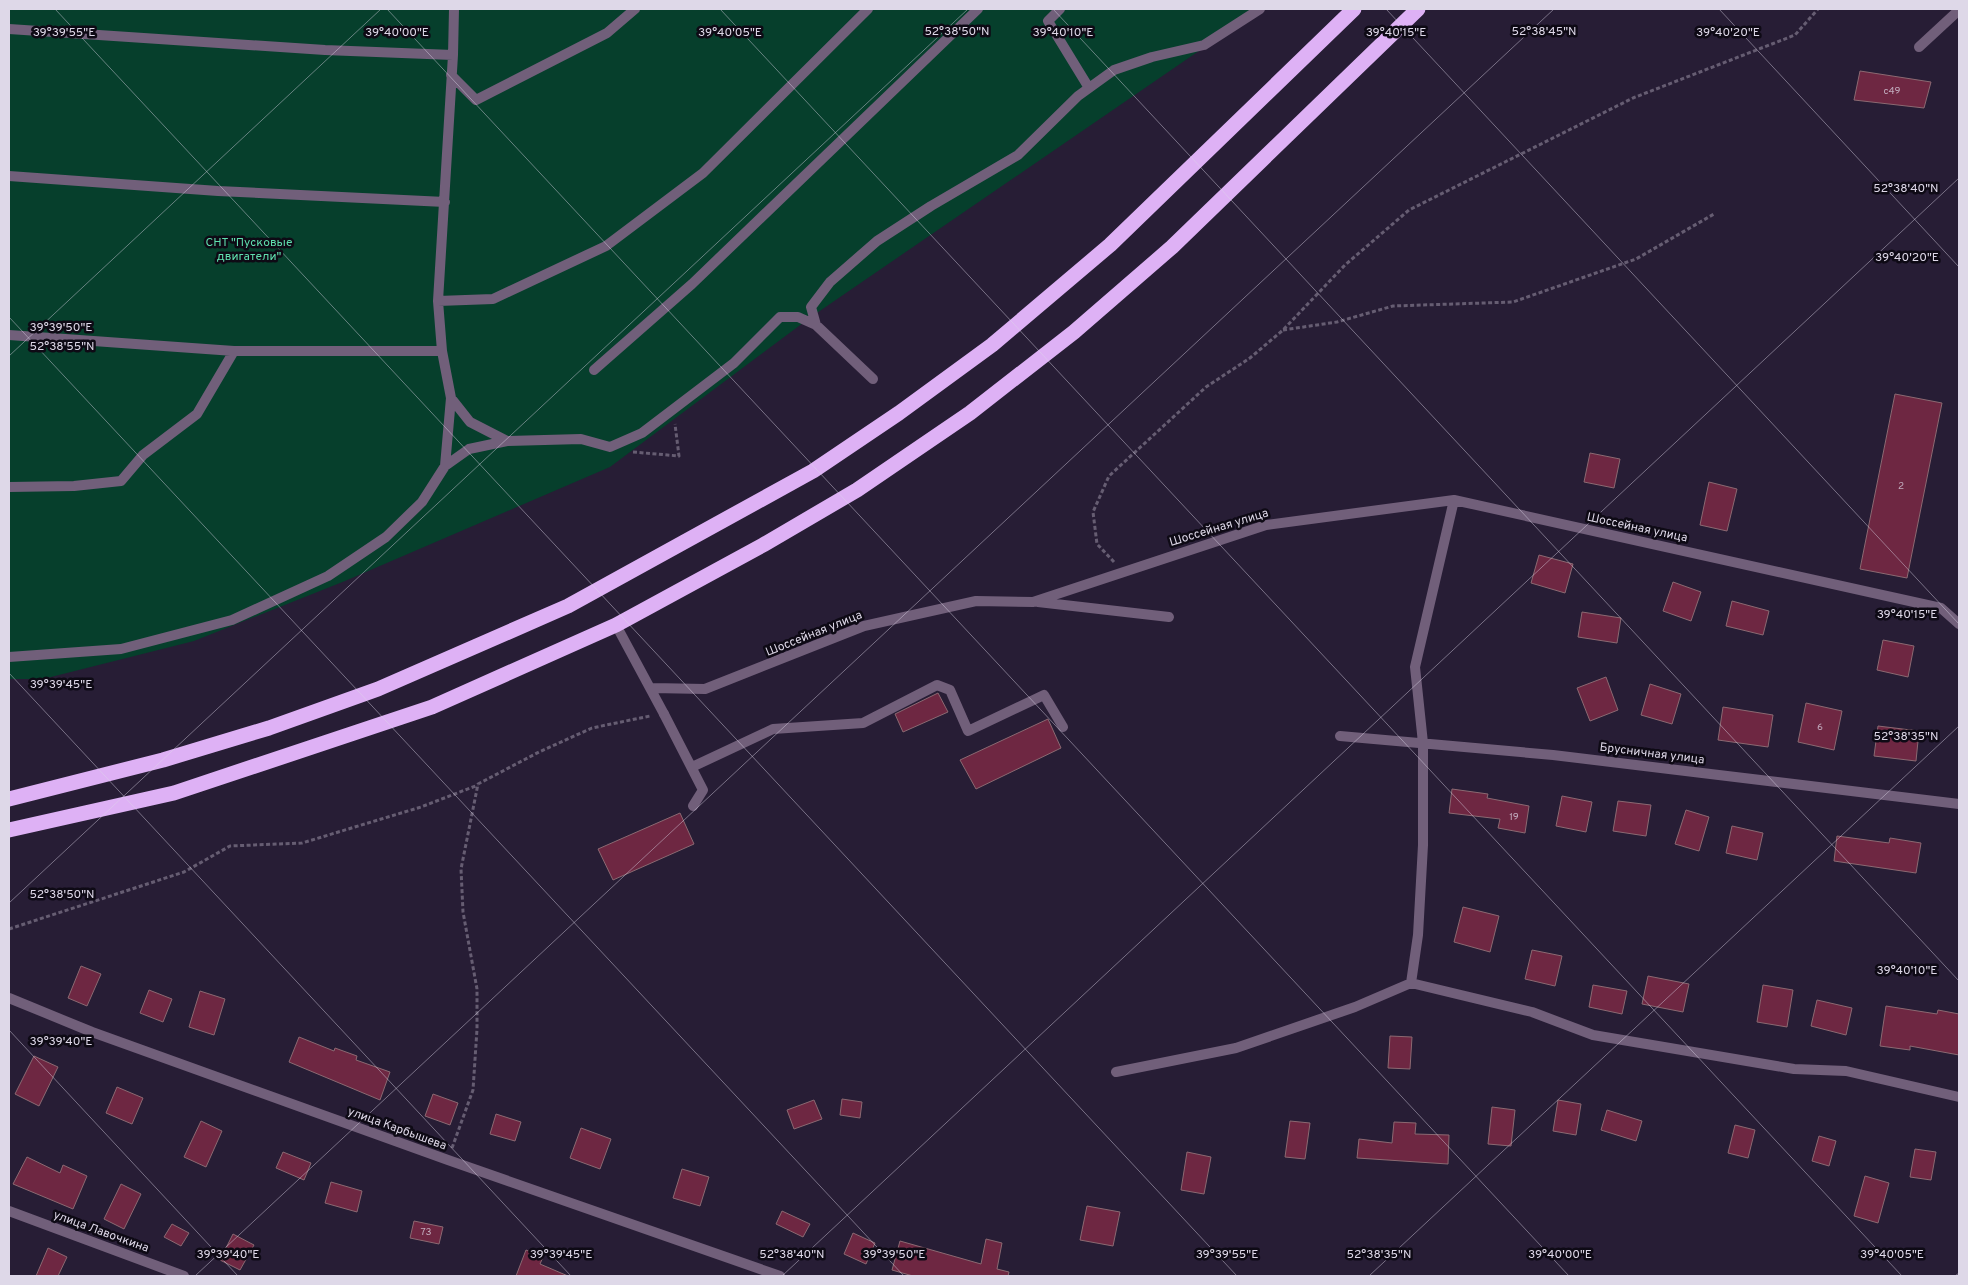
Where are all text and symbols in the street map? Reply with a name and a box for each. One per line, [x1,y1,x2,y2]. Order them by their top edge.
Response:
text: 52°38'50"N [924,24,990,40]
text: 52°38'45"N [1511,24,1577,40]
text: 39°39'55"E [33,25,95,41]
text: 39°40'00"E [365,25,429,41]
text: 39°40'05"E [698,25,762,41]
text: 39°40'10"E [1033,25,1094,41]
text: 39°40'15"E [1366,25,1426,41]
text: 39°40'20"E [1696,25,1760,41]
house number: с49 [1883,85,1901,98]
text: 52°38'40"N [1873,181,1939,197]
park label: СНТ "Пусковые двигатели" [206,235,292,265]
text: 39°40'20"E [1875,250,1939,266]
text: 39°39'50"E [30,320,92,336]
text: 52°38'55"N [29,339,95,355]
house number: 2 [1898,480,1904,493]
street label: Шоссейная улица [1168,505,1270,551]
street label: Шоссейная улица [1585,509,1689,547]
street label: Шоссейная улица [763,607,865,661]
text: 39°40'15"E [1877,607,1937,623]
text: 39°39'45"E [30,677,92,693]
house number: 6 [1817,721,1823,734]
text: 52°38'35"N [1874,729,1938,745]
street label: Брусничная улица [1599,740,1705,768]
house number: 19 [1509,811,1519,824]
text: 52°38'50"N [29,887,95,903]
text: 39°40'10"E [1877,963,1938,979]
text: 39°39'40"E [30,1034,92,1050]
street label: улица Карбышева [345,1104,449,1154]
street label: улица Лавочкина [51,1207,151,1257]
house number: 73 [420,1226,432,1239]
text: 39°39'40"E [197,1247,259,1263]
text: 39°39'45"E [530,1247,592,1263]
text: 52°38'40"N [759,1247,825,1263]
text: 39°39'50"E [863,1247,925,1263]
text: 39°39'55"E [1196,1247,1258,1263]
text: 52°38'35"N [1347,1247,1411,1263]
text: 39°40'00"E [1528,1247,1592,1263]
text: 39°40'05"E [1860,1247,1924,1263]

